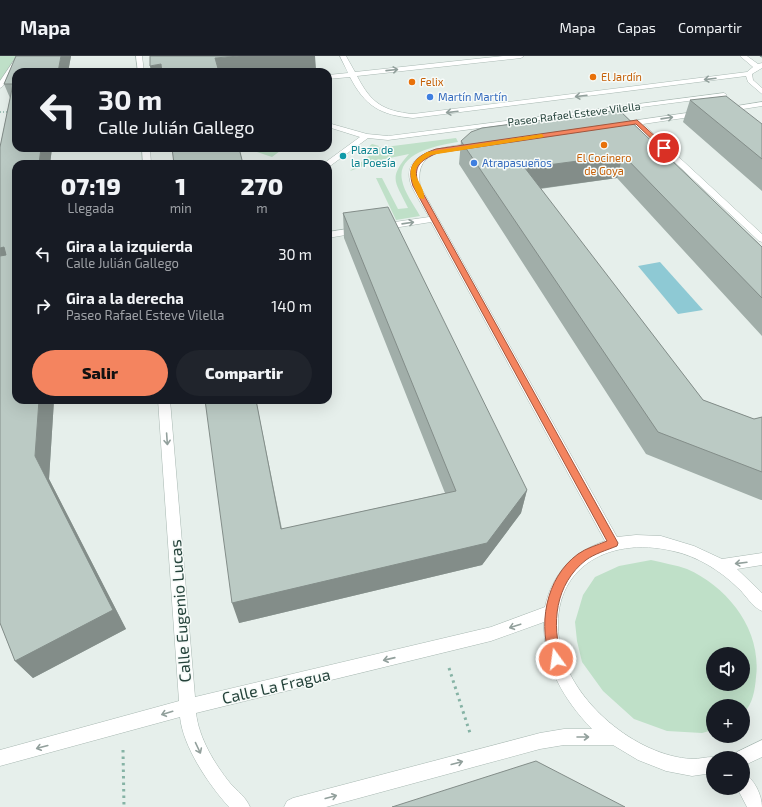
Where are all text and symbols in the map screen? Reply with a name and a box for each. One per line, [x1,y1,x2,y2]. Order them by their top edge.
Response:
text: Mapa [20,16,70,39]
text: Mapa [560,19,595,36]
text: Capas [617,19,656,36]
text: Compartir [678,19,742,36]
one-way arrow [385,66,398,74]
place label: El Jardín [601,70,642,83]
marker: El Jardín [588,72,598,82]
place label: Felix [420,75,444,88]
one-way arrow [704,75,717,83]
marker: Felix [407,77,417,87]
text: 30 m [98,82,162,116]
icon: left [32,84,84,136]
place label: Martín Martín [438,90,507,103]
marker: Martín Martín [425,92,435,102]
one-way arrow [575,92,588,100]
street label: Paseo Rafael Esteve Vilella [507,99,641,128]
one-way arrow [446,108,459,116]
one-way arrow [660,114,673,122]
text: Calle Julián Gallego [98,116,254,138]
pin [647,131,681,165]
icon: arrive [653,137,675,159]
marker: El Cocinero de Goya [599,140,609,150]
place label: Plaza de la Poesía [351,143,396,169]
marker: Plaza de la Poesía [338,151,348,161]
place label: El Cocinero de Goya [576,151,632,177]
place label: Atrapasueños [482,156,552,169]
marker: Atrapasueños [469,158,479,168]
text: 07:19 [61,171,121,200]
text: 1 [175,171,186,200]
text: 270 [241,171,283,200]
text: Llegada [68,200,114,216]
text: min [170,200,192,216]
text: m [256,200,268,216]
one-way arrow [401,219,414,227]
text: Gira a la izquierda [66,237,193,255]
icon: left [32,243,54,265]
text: 30 m [278,245,312,263]
text: Calle Julián Gallego [66,255,179,271]
text: Gira a la derecha [66,289,184,307]
icon: right [32,295,54,317]
text: 140 m [271,297,312,315]
text: Paseo Rafael Esteve Vilella [66,307,224,323]
button: Salir [32,350,168,396]
button: Compartir [176,350,312,396]
one-way arrow [164,432,171,445]
street label: Calle Eugenio Lucas [165,539,194,683]
one-way arrow [735,559,748,567]
one-way arrow [509,623,521,631]
position arrow [535,638,577,680]
map controls [706,647,750,795]
button: sound [706,647,750,691]
one-way arrow [383,655,396,663]
street label: Calle La Fragua [220,664,332,707]
button: + [706,699,750,743]
one-way arrow [161,710,174,717]
one-way arrow [576,733,589,741]
one-way arrow [195,742,202,754]
one-way arrow [36,744,49,751]
button: − [706,751,750,795]
one-way arrow [450,759,463,766]
one-way arrow [324,793,337,800]

